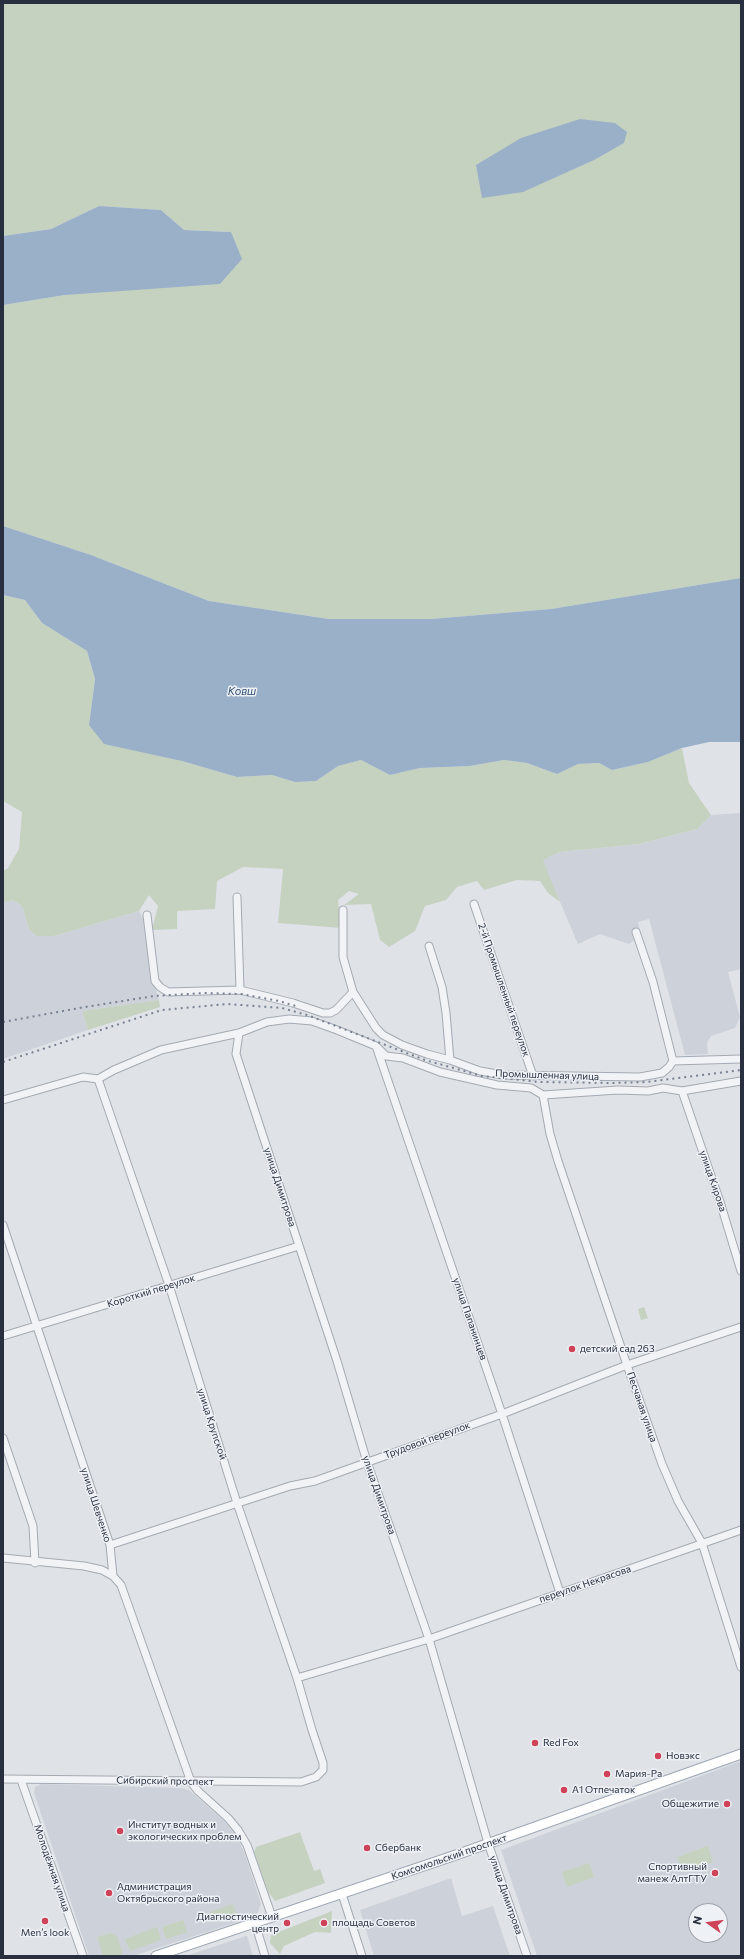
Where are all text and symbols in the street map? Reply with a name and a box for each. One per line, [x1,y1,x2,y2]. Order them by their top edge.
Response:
water label: Ковш [228,684,256,698]
street label: 2-й Промышленный переулок [475,922,533,1058]
street label: Промышленная улица [495,1067,599,1083]
street label: улица Димитрова [262,1146,298,1228]
street label: улица Кирова [697,1149,729,1213]
street label: Короткий переулок [106,1272,196,1310]
street label: улица Папанинцев [450,1276,490,1362]
place label: детский сад 263 [580,1343,655,1355]
marker: детский сад 263 [567,1344,577,1354]
street label: Песчаная улица [624,1370,660,1444]
street label: улица Крупской [195,1387,229,1461]
street label: Трудовой переулок [382,1419,472,1461]
street label: улица Димитрова [360,1454,398,1536]
street label: улица Шевченко [78,1466,114,1544]
street label: переулок Некрасова [537,1563,633,1605]
place label: Red Fox [543,1737,579,1749]
marker: Red Fox [530,1738,540,1748]
place label: Новэкс [666,1750,700,1762]
marker: Новэкс [653,1751,663,1761]
place label: Мария-Ра [615,1768,662,1780]
marker: Мария-Ра [602,1769,612,1779]
street label: Сибирский проспект [116,1774,214,1788]
place label: А1 Отпечаток [572,1784,635,1796]
marker: А1 Отпечаток [559,1785,569,1795]
place label: Общежитие [662,1798,719,1810]
marker: Общежитие [722,1799,732,1809]
place label: Институт водных и экологических проблем [128,1819,241,1842]
street label: Молодёжная улица [31,1823,73,1913]
marker: Институт водных и экологических проблем [115,1826,125,1836]
street label: Комсомольский проспект [390,1832,508,1882]
place label: Сбербанк [375,1842,421,1854]
marker: Сбербанк [362,1843,372,1853]
street label: улица Димитрова [487,1854,525,1936]
place label: Спортивный манеж АлтГТУ [638,1861,707,1884]
marker: Спортивный манеж АлтГТУ [710,1868,720,1878]
place label: Администрация Октябрьского района [117,1881,219,1904]
marker: Администрация Октябрьского района [104,1888,114,1898]
north arrow [688,1903,728,1943]
place label: Диагностический центр [196,1911,279,1934]
text: N [690,1915,704,1926]
marker: Men’s look [40,1916,50,1926]
place label: площадь Советов [332,1917,415,1929]
marker: Диагностический центр [282,1918,292,1928]
marker: площадь Советов [319,1918,329,1928]
place label: Men’s look [21,1927,69,1939]

